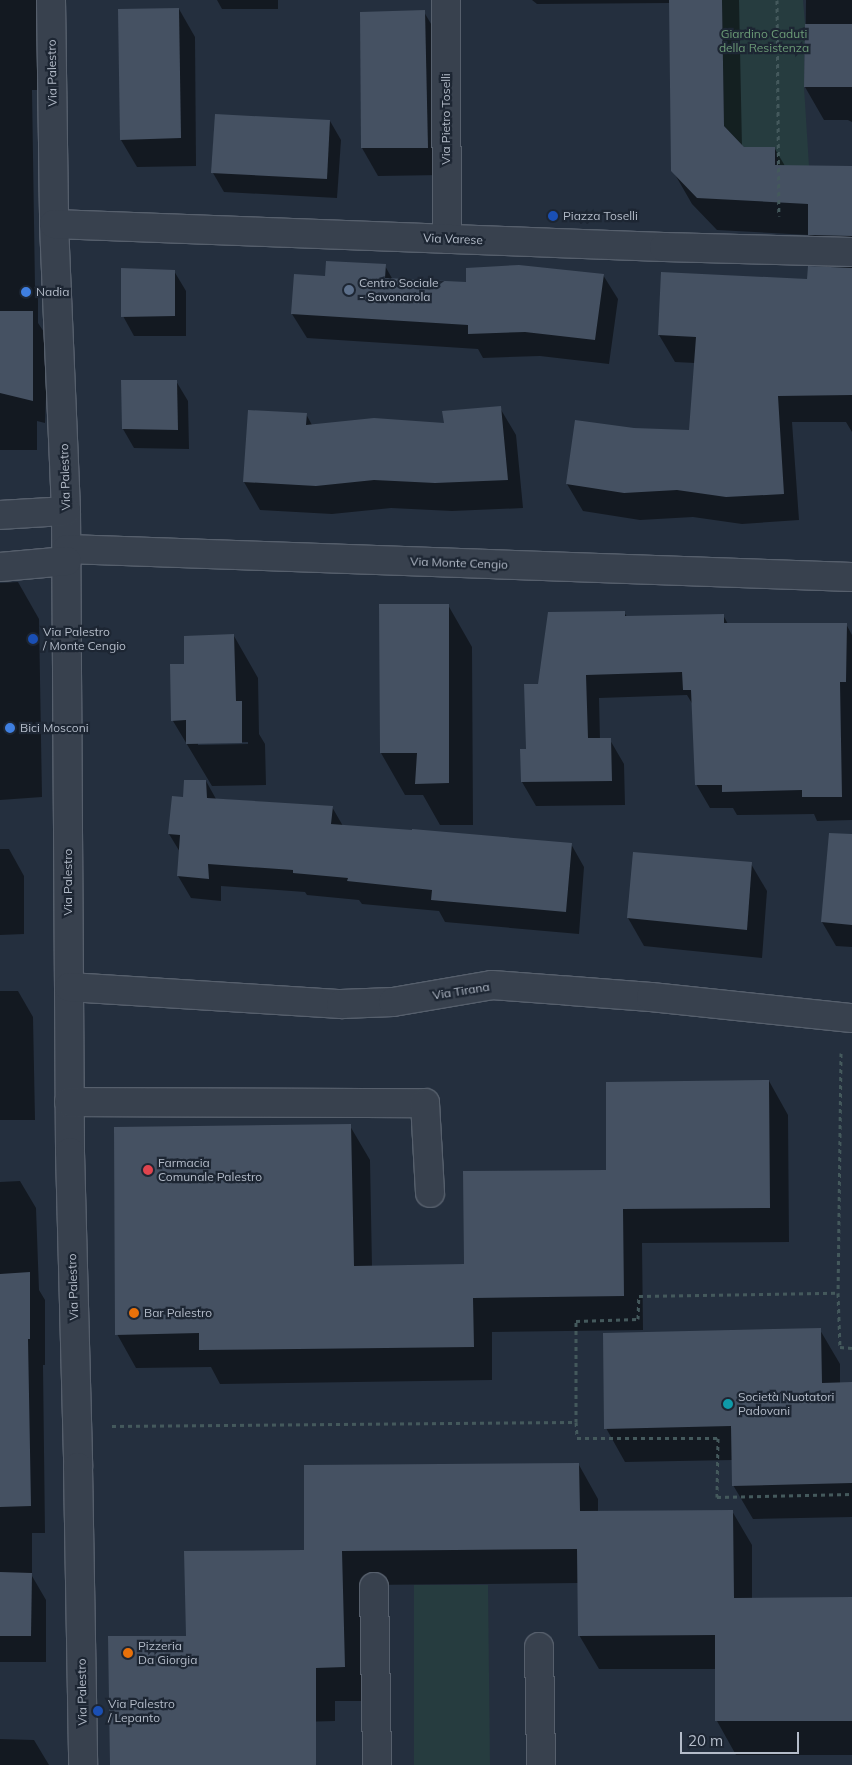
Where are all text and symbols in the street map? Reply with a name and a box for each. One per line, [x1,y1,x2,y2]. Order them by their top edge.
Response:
park label: Giardino Caduti della Resistenza [719,27,809,55]
street label: Via Palestro [44,39,60,107]
street label: Via Pietro Toselli [439,73,453,165]
place label: Piazza Toselli [563,209,638,223]
marker: Piazza Toselli [547,210,559,222]
street label: Via Varese [423,231,483,247]
place label: Centro Sociale - Savonarola [359,276,439,304]
marker: Centro Sociale - Savonarola [343,284,355,296]
place label: Nadia [36,285,69,299]
marker: Nadia [20,286,32,298]
street label: Via Palestro [57,443,73,511]
street label: Via Monte Cengio [410,554,508,572]
place label: Via Palestro / Monte Cengio [43,625,126,653]
marker: Via Palestro / Monte Cengio [27,633,39,645]
place label: Bici Mosconi [20,721,89,735]
marker: Bici Mosconi [4,722,16,734]
street label: Via Palestro [61,849,75,915]
street label: Via Tirana [432,979,490,1003]
place label: Farmacia Comunale Palestro [158,1156,262,1184]
marker: Farmacia Comunale Palestro [142,1164,154,1176]
street label: Via Palestro [65,1253,81,1321]
place label: Bar Palestro [144,1306,212,1320]
marker: Bar Palestro [128,1307,140,1319]
place label: Società Nuotatori Padovani [738,1390,834,1418]
marker: Società Nuotatori Padovani [722,1398,734,1410]
place label: Pizzeria Da Giorgia [138,1639,197,1667]
marker: Pizzeria Da Giorgia [122,1647,134,1659]
street label: Via Palestro [74,1658,90,1726]
place label: Via Palestro / Lepanto [108,1697,175,1725]
marker: Via Palestro / Lepanto [92,1705,104,1717]
scale bar [682,1722,801,1754]
text: 20 m [688,1731,723,1750]

